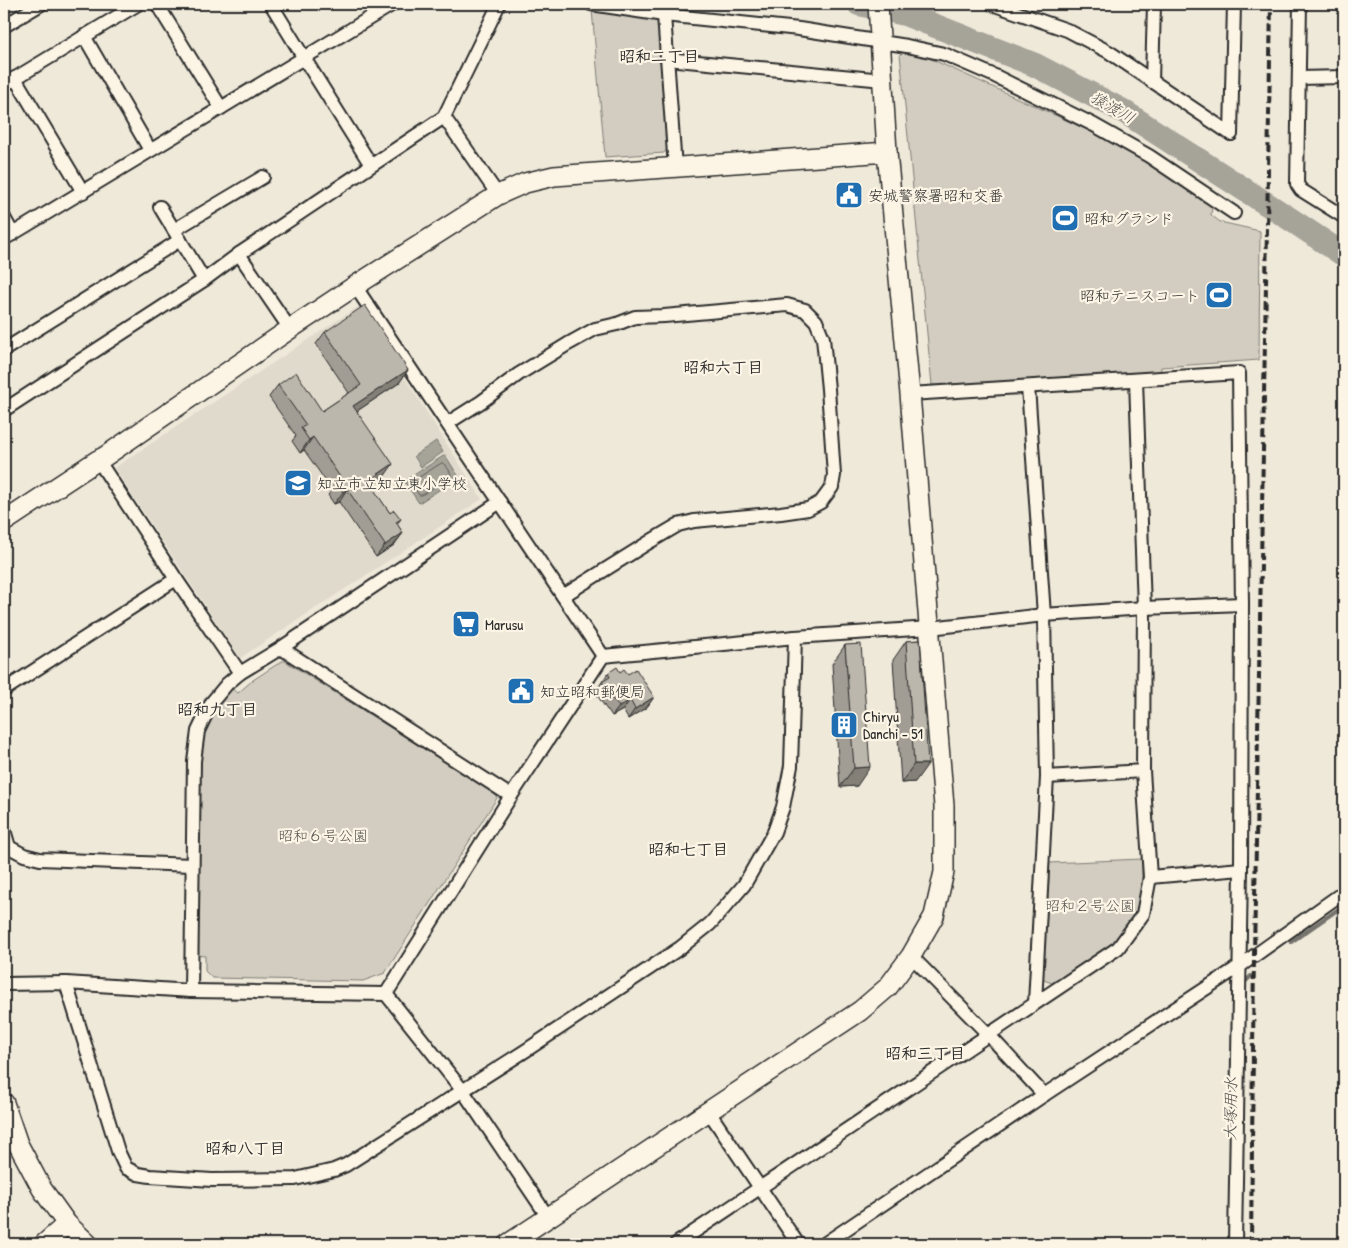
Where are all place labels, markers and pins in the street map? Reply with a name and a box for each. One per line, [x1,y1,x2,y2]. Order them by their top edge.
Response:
public building icon: 安城警察署昭和交番 [834,180,864,210]
place label: 安城警察署昭和交番 [868,185,1003,206]
sports icon: 昭和グランド [1050,203,1080,233]
place label: 昭和グランド [1084,208,1174,229]
sports icon: 昭和テニスコート [1204,280,1234,310]
place label: 昭和テニスコート [1080,285,1200,306]
school or university icon: 知立市立知立東小学校 [283,468,313,498]
place label: 知立市立知立東小学校 [317,473,467,494]
supermarket icon: Marusu [451,609,481,639]
place label: Marusu [485,614,523,635]
public building icon: 知立昭和郵便局 [506,676,536,706]
place label: 知立昭和郵便局 [540,681,645,702]
place label: Chiryu Danchi - 51 [863,706,923,744]
building icon: Chiryu Danchi - 51 [829,710,859,740]

